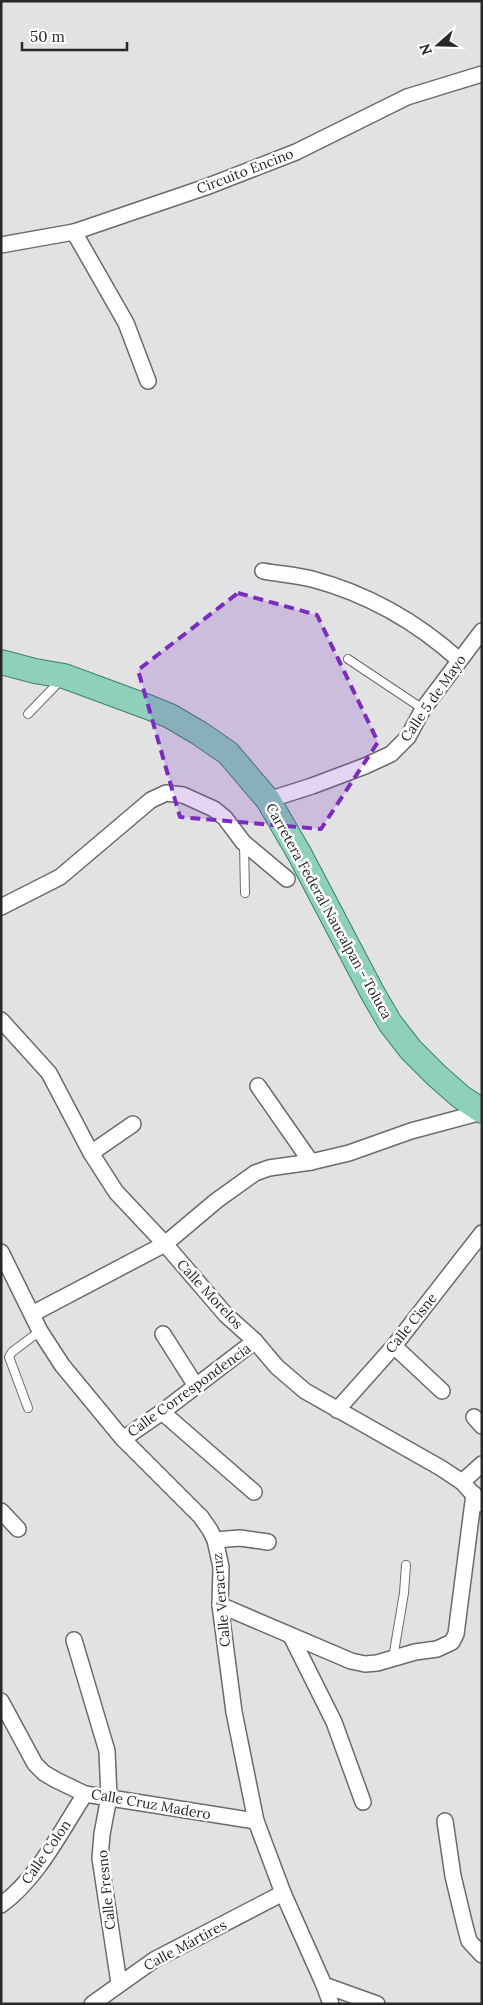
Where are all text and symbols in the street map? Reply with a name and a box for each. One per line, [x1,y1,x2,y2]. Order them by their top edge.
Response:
scale bar [22,20,128,52]
north arrow [413,20,463,70]
text: 50 m [30,27,65,46]
text: N [415,41,436,58]
street label: Circuito Encino [194,144,296,198]
street label: Calle 5 de Mayo [396,651,470,745]
street label: Carretera Federal Naucalpan - Toluca [262,800,396,1022]
street label: Calle Morelos [173,1255,247,1333]
street label: Calle Cisne [381,1289,441,1357]
street label: Calle Correspondencia [124,1339,254,1441]
street label: Calle Veracruz [208,1552,234,1648]
street label: Calle Cruz Madero [90,1785,212,1823]
street label: Calle Colon [17,1816,75,1888]
street label: Calle Fresno [93,1849,119,1931]
street label: Calle Mártires [140,1916,230,1974]

